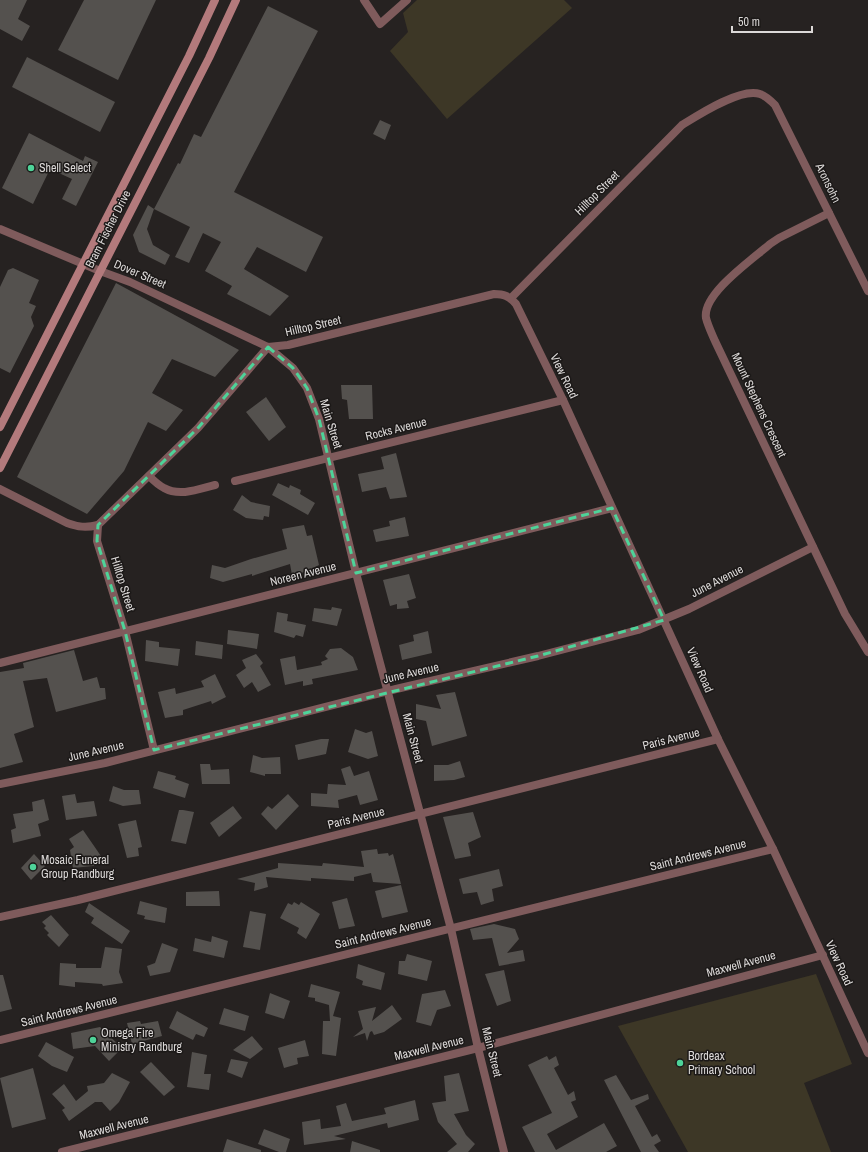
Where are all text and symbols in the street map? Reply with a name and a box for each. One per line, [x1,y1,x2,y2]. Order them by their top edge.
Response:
scale bar [732,8,812,34]
text: 50 m [738,14,760,30]
place label: Shell Select [39,160,91,176]
street label: Aronsohn [811,160,844,205]
marker: Shell Select [26,163,36,173]
street label: Hilltop Street [571,167,623,219]
street label: Bram Fischer Drive [82,187,134,271]
street label: Dover Street [111,256,169,292]
street label: Hilltop Street [283,312,343,340]
street label: Mount Stephens Crescent [728,350,790,460]
street label: View Road [546,351,582,401]
street label: Main Street [316,397,346,451]
street label: Rocks Avenue [364,414,428,444]
street label: Hilltop Street [107,554,139,614]
street label: Noreen Avenue [268,558,338,590]
street label: June Avenue [688,561,746,601]
street label: View Road [683,645,717,695]
street label: June Avenue [382,659,440,687]
street label: Main Street [399,711,427,765]
street label: Paris Avenue [641,724,701,754]
street label: June Avenue [67,737,125,765]
street label: Paris Avenue [326,803,386,833]
street label: Saint Andrews Avenue [648,835,748,875]
place label: Mosaic Funeral Group Randburg [41,852,115,882]
marker: Mosaic Funeral Group Randburg [28,862,38,872]
street label: Saint Andrews Avenue [333,913,433,953]
street label: View Road [822,938,856,988]
street label: Maxwell Avenue [705,947,777,981]
street label: Saint Andrews Avenue [19,991,119,1031]
place label: Omega Fire Ministry Randburg [101,1025,182,1055]
street label: Main Street [478,1025,506,1079]
street label: Maxwell Avenue [393,1032,465,1064]
marker: Omega Fire Ministry Randburg [88,1035,98,1045]
place label: Bordeax Primary School [688,1048,755,1078]
marker: Bordeax Primary School [675,1058,685,1068]
street label: Maxwell Avenue [78,1111,150,1143]

